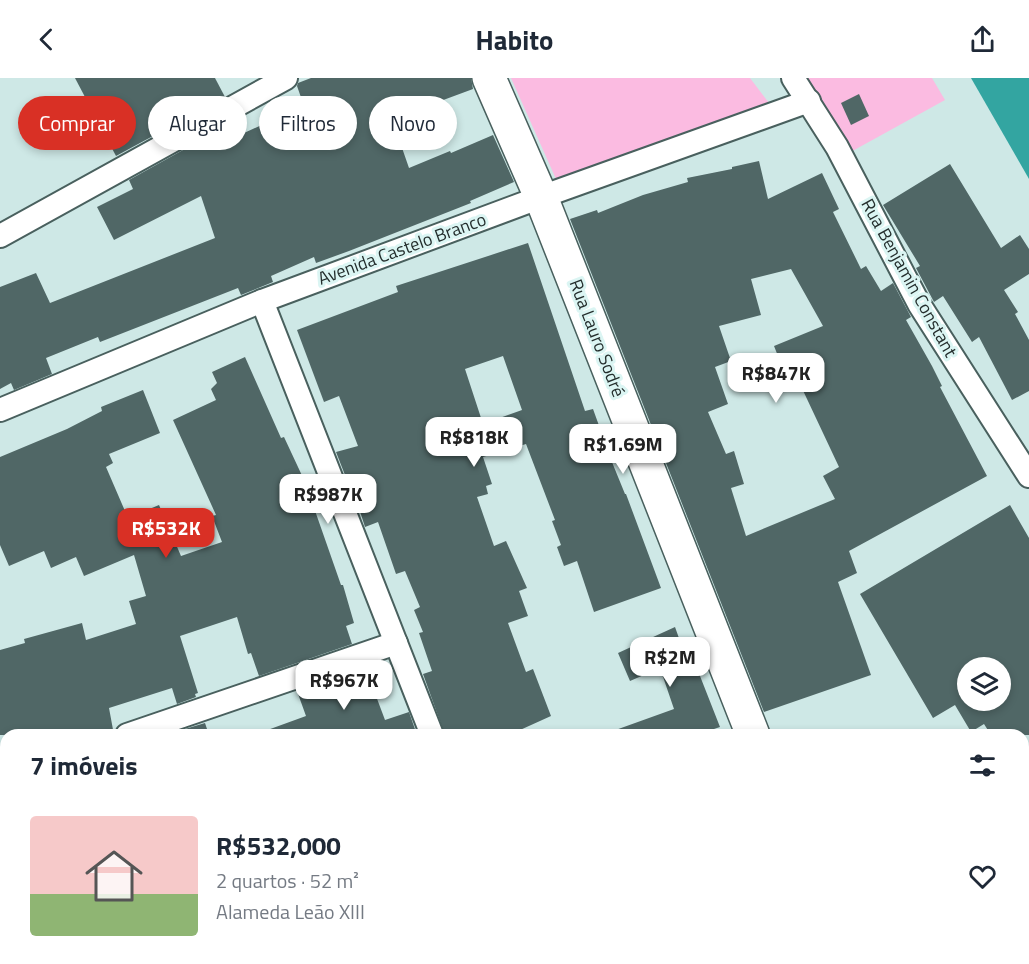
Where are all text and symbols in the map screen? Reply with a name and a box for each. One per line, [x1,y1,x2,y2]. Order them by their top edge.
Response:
text: Habito [476,19,553,60]
icon: back [30,23,63,56]
icon: share [966,23,999,56]
chip: Comprar [18,96,136,150]
chip: Alugar [148,96,247,150]
chip: Filtros [259,96,357,150]
chip: Novo [369,96,457,150]
street label: Rua Benjamin Constant [855,194,965,362]
street label: Avenida Castelo Branco [314,205,490,292]
street label: Rua Lauro Sodré [563,275,632,401]
pin: R$847K [727,353,825,404]
text: R$847K [741,357,811,388]
pin: R$818K [425,417,523,468]
text: R$818K [439,421,509,452]
pin: R$1.69M [568,424,678,475]
text: R$1.69M [583,428,663,459]
pin: R$987K [279,474,377,525]
text: R$987K [293,478,363,509]
pin: R$532K [117,508,215,559]
text: R$532K [131,512,201,543]
pin: R$2M [634,637,706,688]
text: R$2M [644,641,696,672]
map controls [957,657,1011,711]
button: layers [957,657,1011,711]
pin: R$967K [295,660,393,711]
text: R$967K [309,664,379,695]
text: 7 imóveis [30,746,137,785]
icon: filters [966,749,999,782]
text: R$532,000 [216,826,341,865]
icon: home [78,840,150,912]
icon: heart [966,860,999,893]
text: 2 quartos · 52 m² [216,865,359,896]
text: Alameda Leão XIII [216,896,365,927]

